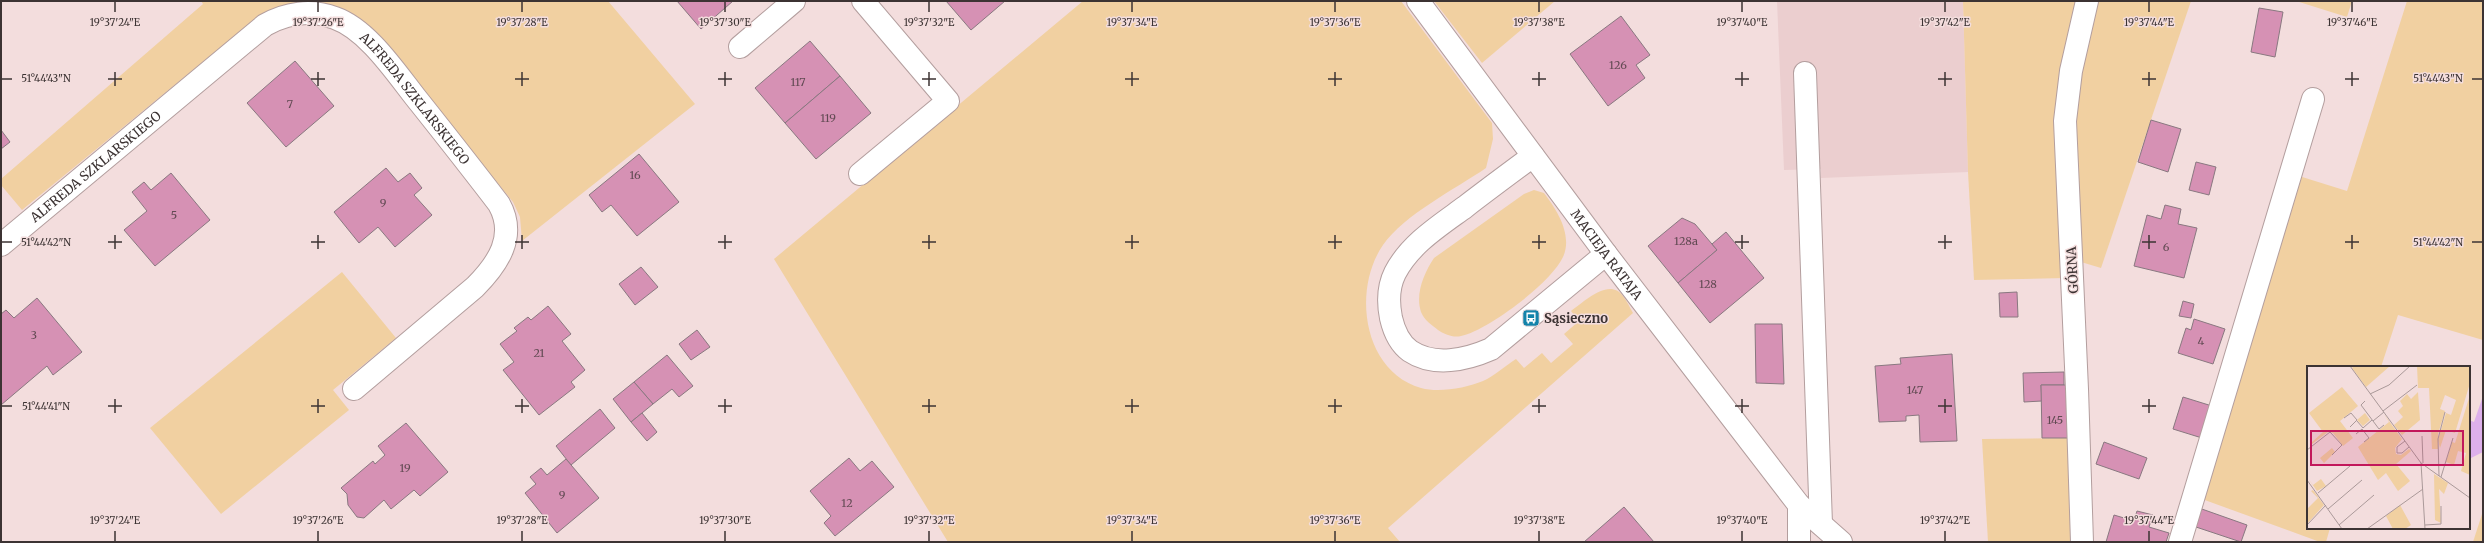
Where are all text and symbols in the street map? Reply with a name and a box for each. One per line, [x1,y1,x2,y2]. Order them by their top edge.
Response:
text: 19°37'24"E [90,16,141,29]
text: 19°37'26"E [293,16,344,29]
text: 19°37'28"E [496,16,548,29]
text: 19°37'30"E [699,16,751,29]
text: 19°37'32"E [904,16,955,29]
text: 19°37'34"E [1107,16,1158,29]
text: 19°37'36"E [1310,16,1361,29]
text: 19°37'38"E [1513,16,1565,29]
text: 19°37'40"E [1717,16,1768,29]
text: 19°37'42"E [1920,16,1971,29]
text: 19°37'44"E [2124,16,2175,29]
text: 19°37'46"E [2327,16,2378,29]
street label: ALFREDA SZKLARSKIEGO [355,28,473,168]
house number: 126 [1609,58,1627,72]
text: 51°44'43"N [21,72,71,85]
text: 51°44'43"N [2413,72,2463,85]
house number: 117 [790,75,806,89]
house number: 7 [287,97,293,111]
street label: ALFREDA SZKLARSKIEGO [26,107,165,227]
house number: 119 [820,111,836,125]
house number: 16 [629,168,641,182]
house number: 9 [380,196,387,210]
street label: MACIEJA RATAJA [1567,206,1647,304]
house number: 5 [171,208,177,222]
house number: 128a [1674,234,1698,248]
text: 51°44'42"N [21,236,71,249]
text: 51°44'42"N [2413,236,2463,249]
house number: 6 [2163,240,2170,254]
street label: GÓRNA [2062,245,2082,294]
house number: 128 [1699,277,1717,291]
bus stop icon: Sąsieczno [1521,308,1541,328]
place label: Sąsieczno [1544,310,1608,327]
house number: 3 [31,328,37,342]
house number: 4 [2198,334,2205,348]
house number: 21 [533,346,545,360]
inset map [2307,366,2470,529]
house number: 147 [1907,383,1923,397]
text: 51°44'41"N [22,400,70,413]
house number: 145 [2047,413,2063,427]
house number: 19 [399,461,411,475]
house number: 9 [559,488,566,502]
house number: 12 [841,496,853,510]
text: 19°37'24"E [90,514,141,527]
text: 19°37'26"E [293,514,344,527]
text: 19°37'28"E [496,514,548,527]
text: 19°37'30"E [699,514,751,527]
text: 19°37'32"E [904,514,955,527]
text: 19°37'34"E [1107,514,1158,527]
text: 19°37'36"E [1310,514,1361,527]
text: 19°37'38"E [1513,514,1565,527]
text: 19°37'40"E [1717,514,1768,527]
text: 19°37'42"E [1920,514,1971,527]
text: 19°37'44"E [2124,514,2175,527]

